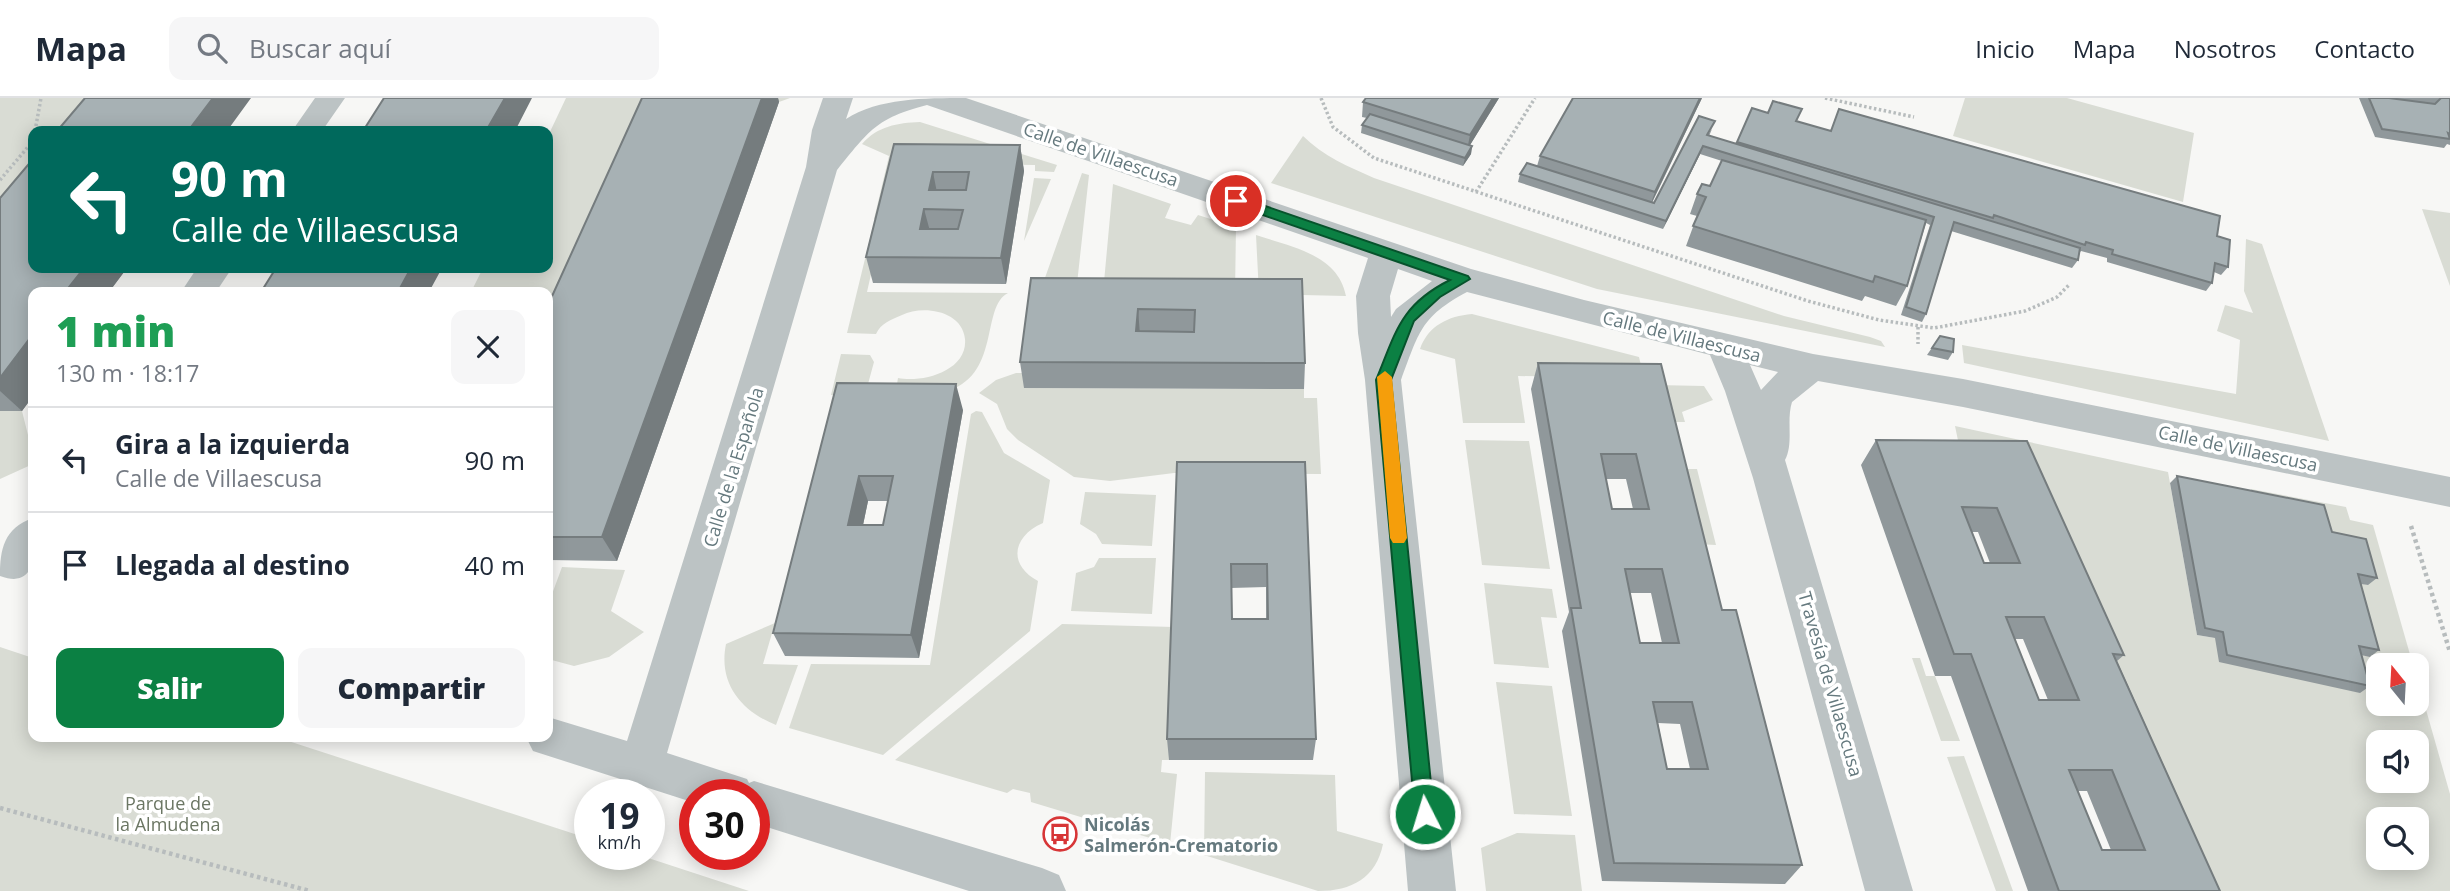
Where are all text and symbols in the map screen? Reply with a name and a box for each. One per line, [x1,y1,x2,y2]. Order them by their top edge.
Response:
search box [169,17,659,80]
text: Mapa [35,26,127,71]
icon: search [193,29,231,67]
text: Buscar aquí [249,30,391,66]
text: Inicio [1975,32,2035,65]
text: Mapa [2073,32,2136,65]
text: Nosotros [2174,32,2276,65]
text: Contacto [2314,32,2415,65]
street label: Calle de Villaescusa [1020,116,1182,192]
text: 90 m [171,145,288,211]
icon: left [56,154,147,245]
pin [1206,171,1266,231]
icon: arrive [1217,182,1255,220]
text: Calle de Villaescusa [171,208,460,251]
text: 1 min [56,302,175,359]
street label: Calle de Villaescusa [1600,305,1764,367]
button: close [451,310,525,384]
text: 130 m · 18:17 [56,357,199,389]
street label: Calle de la Española [697,384,769,550]
street label: Calle de Villaescusa [2156,419,2320,477]
text: Gira a la izquierda [115,426,350,462]
icon: left [56,441,94,479]
text: 90 m [464,442,525,478]
text: Calle de Villaescusa [115,462,322,494]
icon: arrive [56,546,94,584]
text: Llegada al destino [115,547,350,583]
text: 40 m [464,547,525,583]
street label: Travesía de Villaescusa [1793,589,1869,779]
button: Salir [56,648,284,728]
button: Compartir [298,648,525,728]
north arrow [2366,653,2429,716]
map controls [2366,653,2429,870]
button: sound [2366,730,2429,793]
position arrow [1388,777,1462,851]
speed limit sign: 30 [679,779,770,870]
park label: Parque de la Almudena [115,791,221,836]
text: 19 [599,792,640,839]
button: search [2366,807,2429,870]
place label: Nicolás Salmerón-Crematorio [1084,812,1278,857]
bus stop icon: Nicolás Salmerón-Crematorio [1041,815,1079,853]
text: km/h [598,830,641,854]

